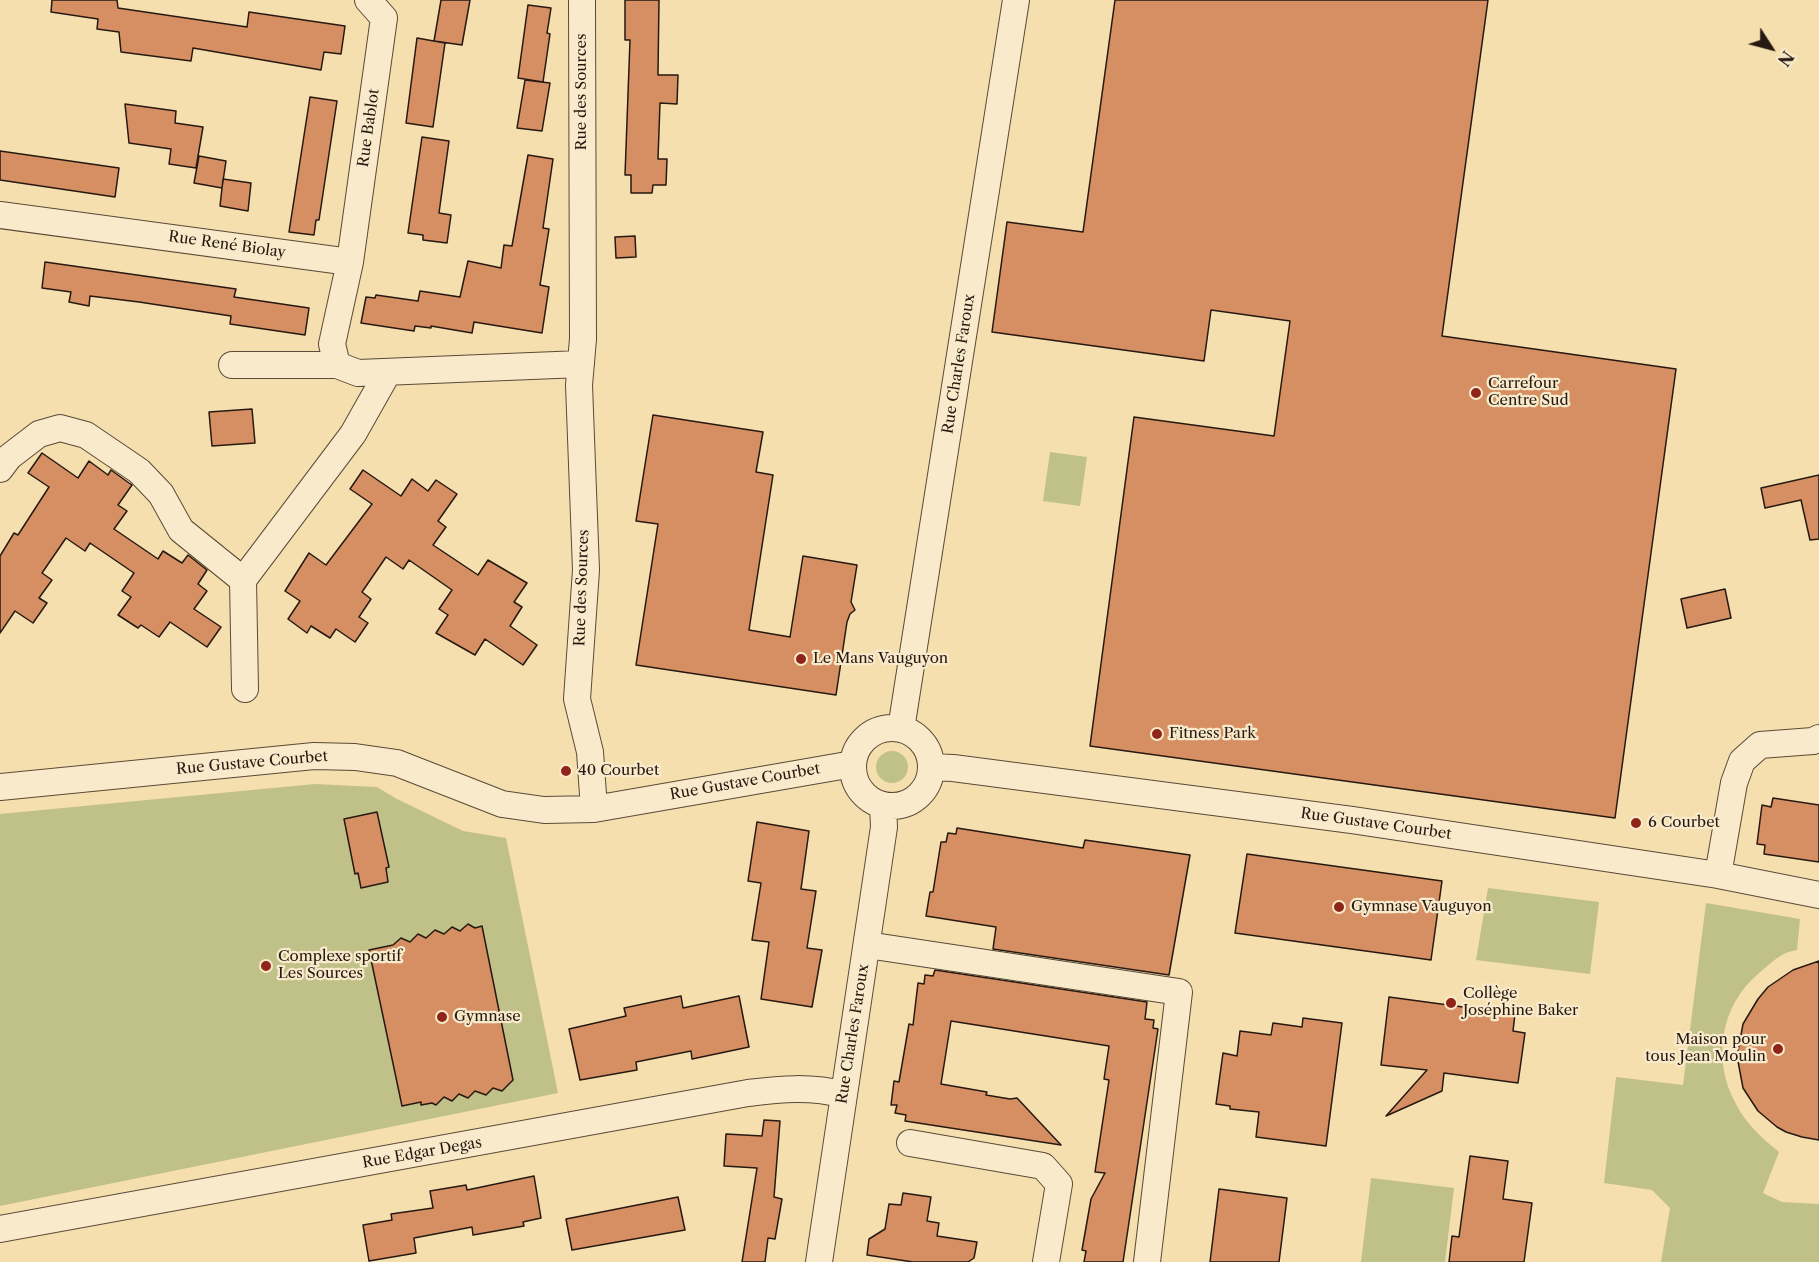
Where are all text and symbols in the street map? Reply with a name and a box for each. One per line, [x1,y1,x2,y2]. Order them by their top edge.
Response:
north arrow [1741,18,1801,78]
street label: Rue des Sources [573,33,591,151]
text: N [1773,47,1798,70]
street label: Rue Bablot [355,88,383,168]
street label: Rue René Biolay [167,228,287,262]
street label: Rue Charles Faroux [939,293,979,435]
place label: Carrefour Centre Sud [1488,375,1569,410]
marker: Carrefour Centre Sud [1469,386,1483,400]
street label: Rue des Sources [571,529,593,647]
place label: Le Mans Vauguyon [813,650,948,668]
marker: Le Mans Vauguyon [794,652,808,666]
place label: Fitness Park [1169,725,1256,743]
marker: Fitness Park [1150,727,1164,741]
street label: Rue Gustave Courbet [175,747,329,779]
street label: Rue Gustave Courbet [668,760,822,804]
place label: 40 Courbet [578,762,659,780]
marker: 40 Courbet [559,764,573,778]
street label: Rue Gustave Courbet [1299,804,1453,844]
place label: 6 Courbet [1648,814,1720,832]
marker: 6 Courbet [1629,816,1643,830]
place label: Gymnase Vauguyon [1351,898,1492,916]
marker: Gymnase Vauguyon [1332,900,1346,914]
place label: Complexe sportif Les Sources [278,948,402,983]
marker: Complexe sportif Les Sources [259,959,273,973]
street label: Rue Charles Faroux [833,963,873,1105]
place label: Collège Joséphine Baker [1463,985,1578,1020]
marker: Collège Joséphine Baker [1444,996,1458,1010]
place label: Gymnase [454,1008,521,1026]
marker: Gymnase [435,1010,449,1024]
place label: Maison pour tous Jean Moulin [1645,1031,1766,1066]
marker: Maison pour tous Jean Moulin [1771,1042,1785,1056]
street label: Rue Edgar Degas [361,1134,483,1172]

